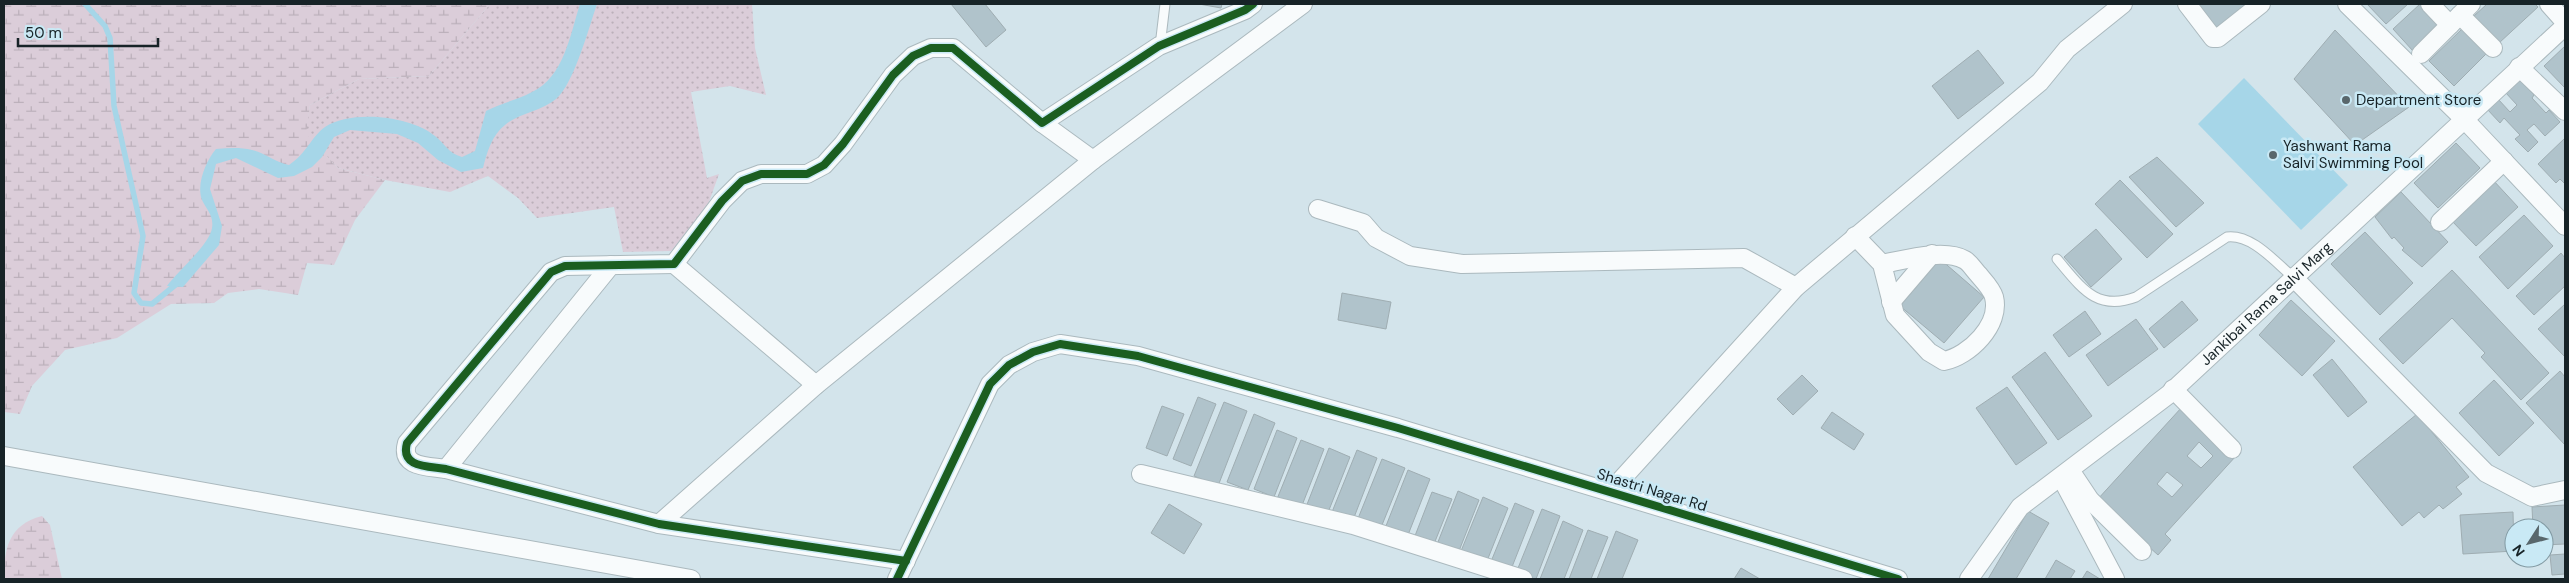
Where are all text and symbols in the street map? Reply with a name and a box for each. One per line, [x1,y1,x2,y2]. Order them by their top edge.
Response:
scale bar [18,15,158,47]
text: 50 m [25,23,62,43]
place label: Department Store [2356,90,2481,110]
marker: Department Store [2340,94,2352,106]
place label: Yashwant Rama Salvi Swimming Pool [2283,136,2423,173]
marker: Yashwant Rama Salvi Swimming Pool [2267,149,2279,161]
street label: Jankibai Rama Salvi Marg [2196,237,2337,370]
street label: Shastri Nagar Rd [1594,464,1710,516]
north arrow [2504,518,2554,568]
text: N [2508,541,2529,560]

